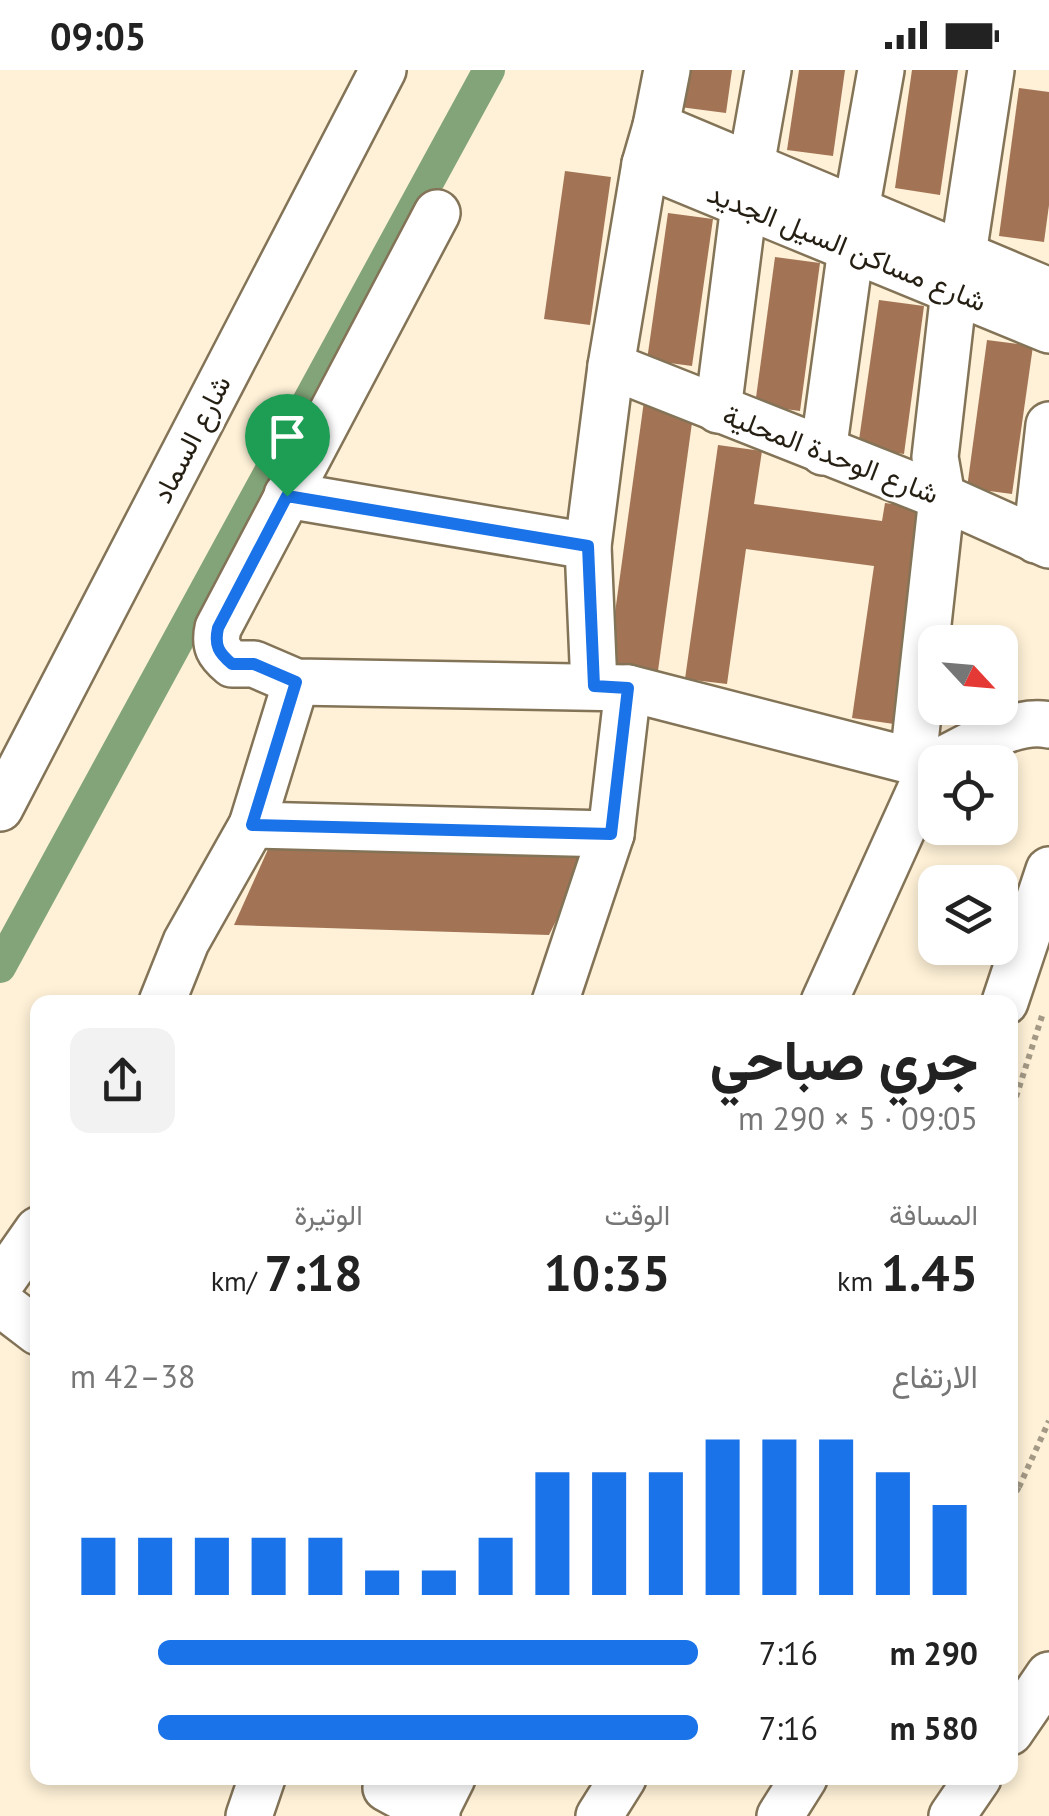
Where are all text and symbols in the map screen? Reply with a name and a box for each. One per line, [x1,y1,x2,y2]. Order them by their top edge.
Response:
text: 09:05 [50,11,146,60]
street label: شارع مساكن السيل الجديد [702,174,992,320]
street label: شارع السماد [143,369,239,509]
pin [245,394,330,497]
street label: شارع الوحدة المحلية [718,395,944,513]
icon: arrive [260,409,315,464]
north arrow [918,625,1018,725]
map controls [918,625,1018,965]
button: locate [918,745,1018,845]
button: layers [918,865,1018,965]
text: جري صباحي [710,1024,978,1095]
button: share [70,1028,175,1133]
text: 09:05 · 5 × 290 m [738,1097,978,1139]
text: الوتيرة [294,1196,363,1233]
text: الوقت [605,1196,670,1233]
text: المسافة [889,1196,978,1233]
text: 7:18 [264,1240,363,1305]
text: 10:35 [543,1240,670,1305]
text: 1.45 [881,1240,978,1305]
text: /km [211,1262,264,1299]
text: km [837,1262,881,1299]
text: 38–42 m [70,1355,195,1397]
text: الارتفاع [891,1355,978,1397]
text: 7:16 [759,1632,818,1674]
text: 290 m [890,1632,978,1674]
text: 7:16 [759,1707,818,1749]
text: 580 m [890,1707,978,1749]

